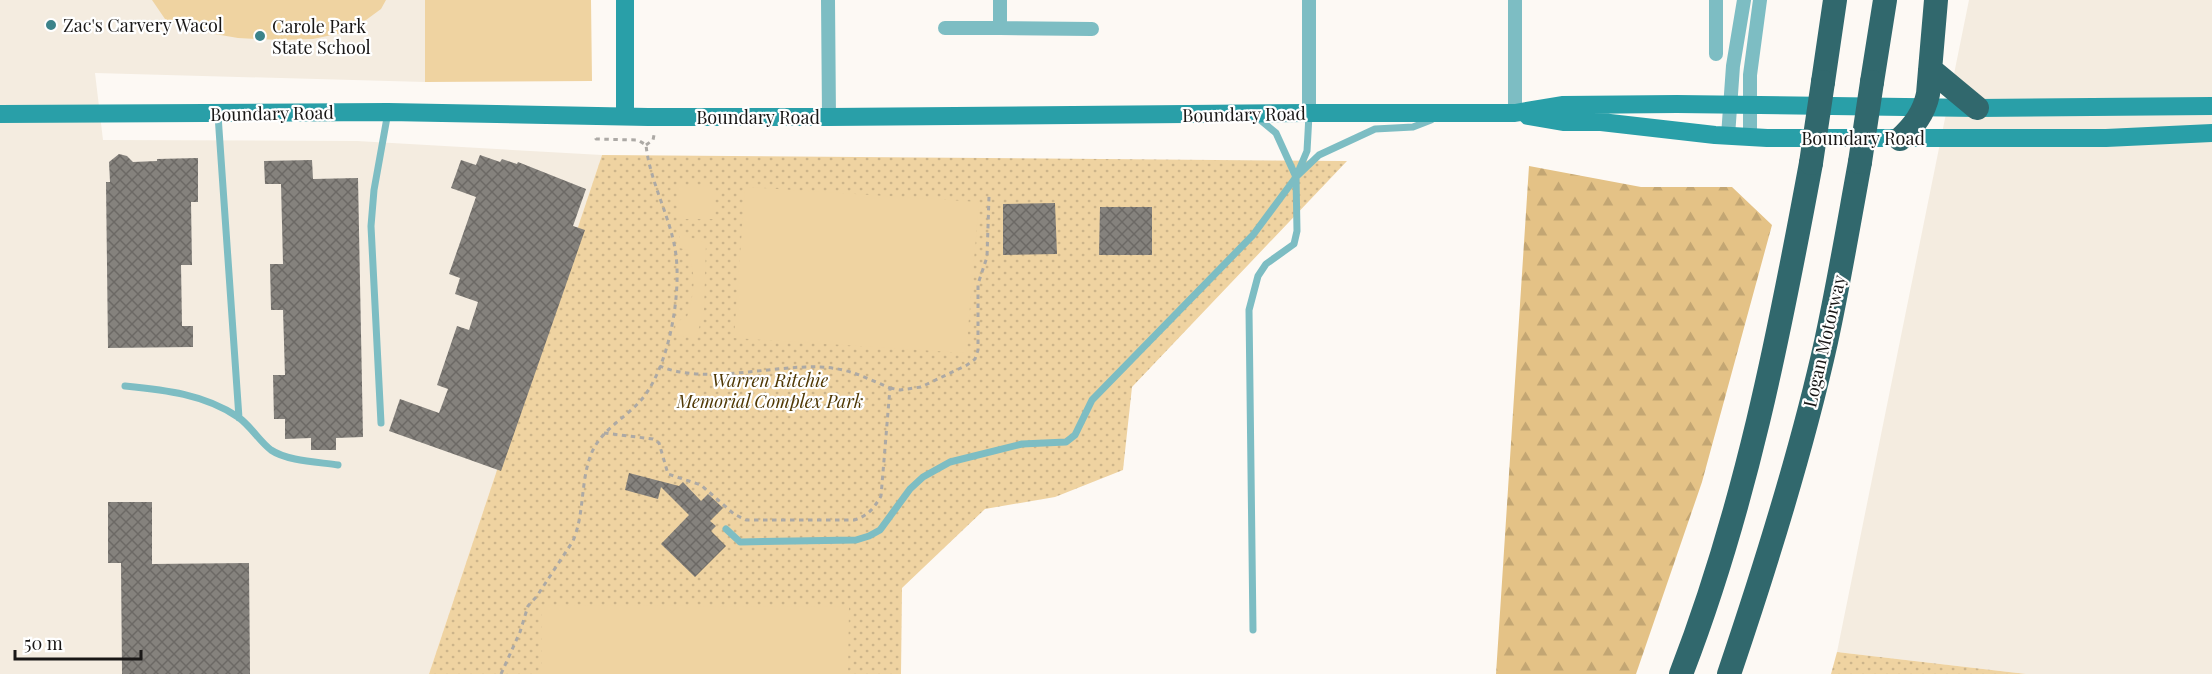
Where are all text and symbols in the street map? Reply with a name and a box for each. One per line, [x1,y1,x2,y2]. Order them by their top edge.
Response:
place label: Zac's Carvery Wacol [63,13,223,37]
place label: Carole Park State School [272,14,371,59]
marker: Zac's Carvery Wacol [44,18,58,32]
marker: Carole Park State School [253,29,267,43]
street label: Boundary Road [210,100,335,126]
street label: Boundary Road [1182,101,1307,127]
street label: Boundary Road [696,105,820,129]
street label: Boundary Road [1801,126,1925,150]
street label: Logan Motorway [1797,272,1851,410]
park label: Warren Ritchie Memorial Complex Park [676,368,863,413]
scale bar [15,623,141,661]
text: 50 m [24,631,63,655]

